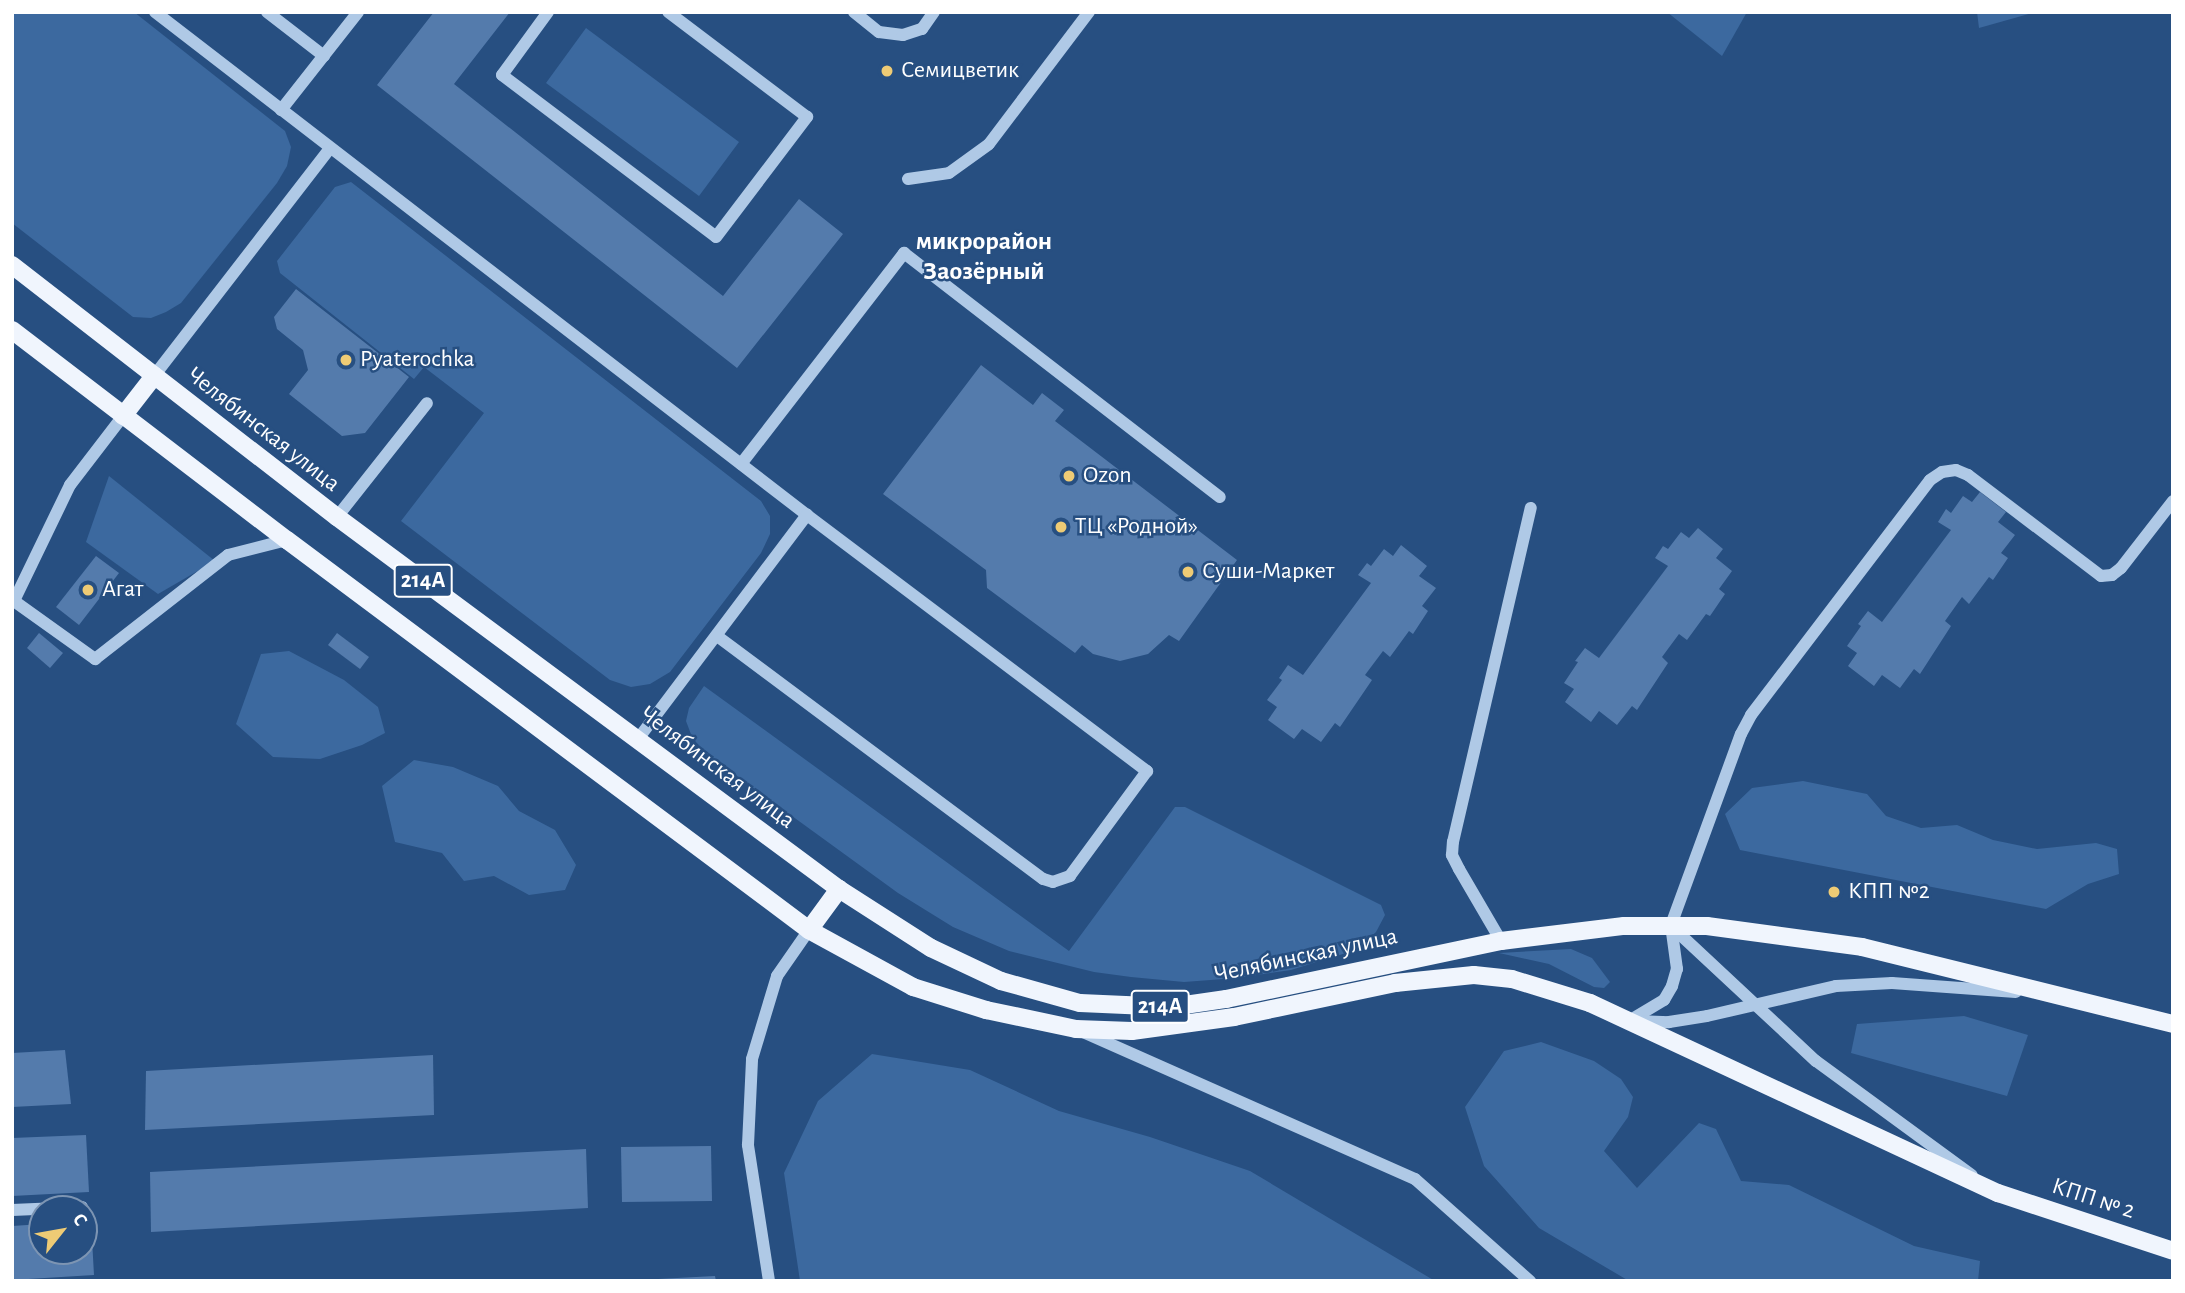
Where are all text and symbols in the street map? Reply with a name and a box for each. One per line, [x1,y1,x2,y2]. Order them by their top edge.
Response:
place label: Семицветик [901,57,1019,85]
marker: Семицветик [879,63,895,79]
district label: микрорайон Заозёрный [916,226,1052,288]
place label: Pyaterochka [360,346,475,374]
marker: Pyaterochka [338,352,354,368]
street label: Челябинская улица [181,361,345,499]
place label: Ozon [1083,462,1132,490]
marker: Ozon [1061,468,1077,484]
place label: ТЦ «Родной» [1075,513,1198,541]
marker: ТЦ «Родной» [1053,519,1069,535]
place label: Суши-Маркет [1202,558,1334,586]
road number: 214А [393,562,453,600]
marker: Суши-Маркет [1180,564,1196,580]
place label: Агат [102,576,143,604]
marker: Агат [80,582,96,598]
street label: Челябинская улица [634,700,800,836]
place label: КПП №2 [1848,878,1930,906]
marker: КПП №2 [1826,884,1842,900]
street label: Челябинская улица [1212,923,1400,989]
road number: 214А [1130,988,1190,1026]
street label: КПП № 2 [2048,1172,2138,1226]
north arrow [28,1195,98,1265]
text: С [69,1211,91,1229]

